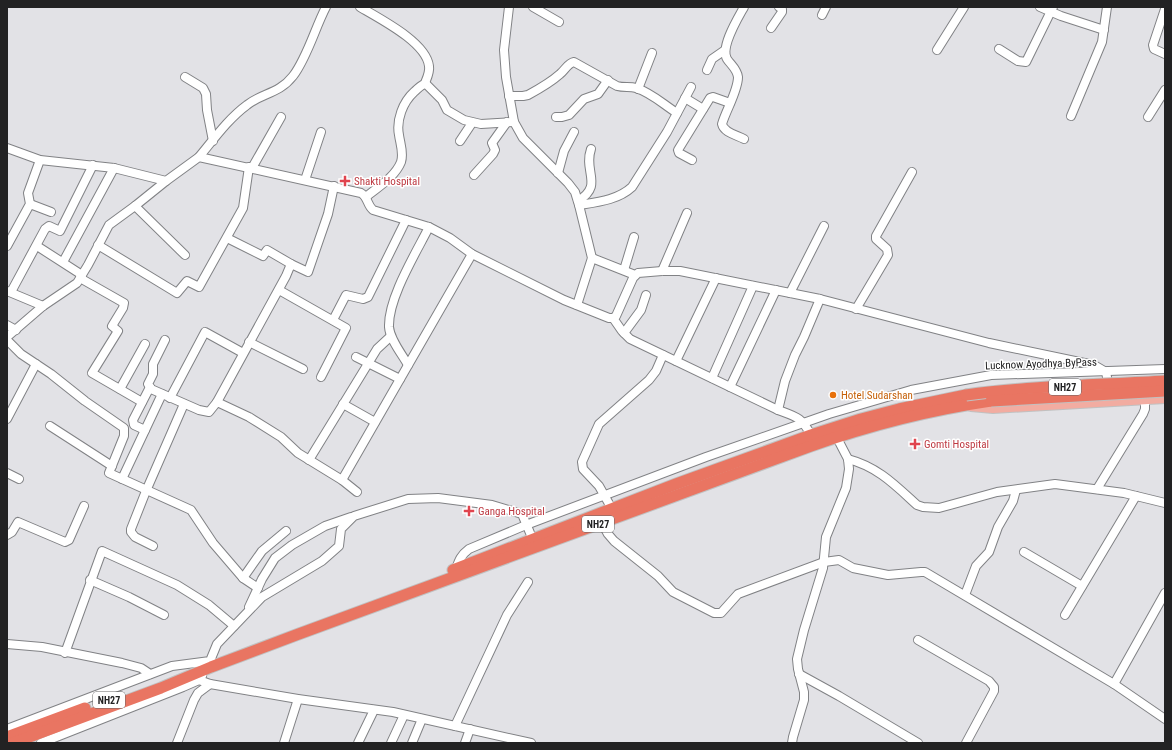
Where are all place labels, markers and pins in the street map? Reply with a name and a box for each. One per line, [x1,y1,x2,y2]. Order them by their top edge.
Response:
marker: Shakti Hospital [339,175,351,187]
place label: Shakti Hospital [354,175,420,188]
place label: Hotel Sudarshan [841,389,913,402]
marker: Hotel Sudarshan [828,390,838,400]
marker: Gomti Hospital [909,438,921,450]
place label: Gomti Hospital [924,438,989,451]
marker: Ganga Hospital [463,505,475,517]
place label: Ganga Hospital [478,505,545,518]

